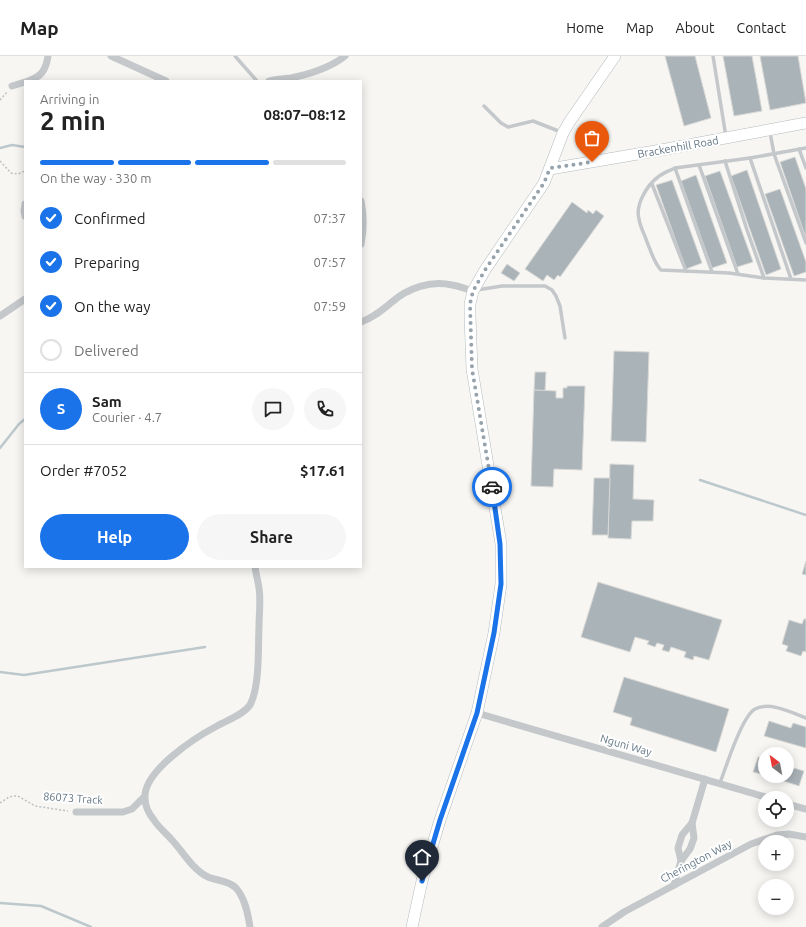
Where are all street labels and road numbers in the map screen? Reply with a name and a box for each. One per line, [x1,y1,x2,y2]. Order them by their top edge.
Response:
street label: Brackenhill Road [636,134,720,160]
street label: Nguni Way [599,732,654,758]
street label: 86073 Track [43,790,104,806]
street label: Cherington Way [658,837,734,885]

